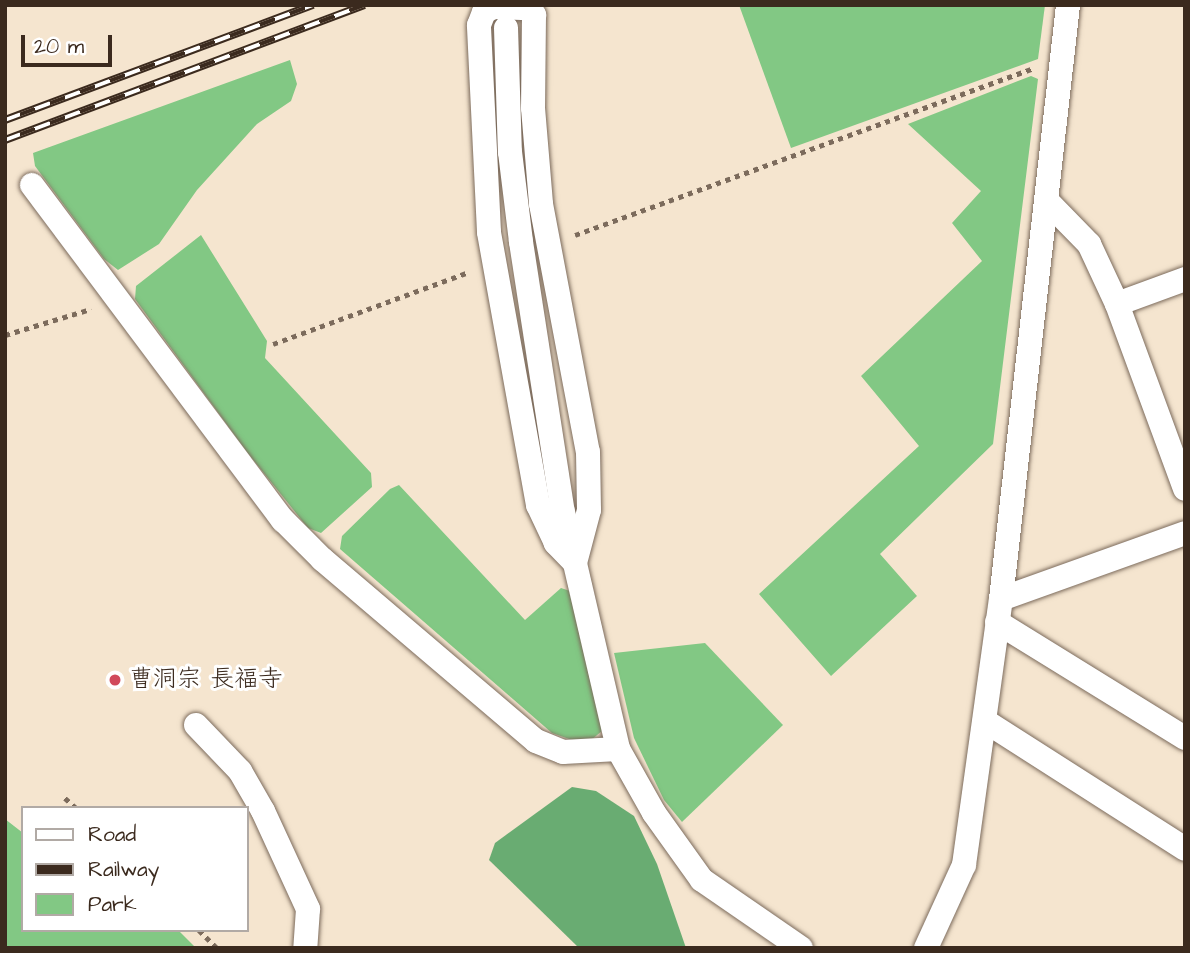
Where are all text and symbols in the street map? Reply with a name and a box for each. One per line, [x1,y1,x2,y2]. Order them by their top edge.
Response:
scale bar [24,21,116,65]
text: 20 m [34,32,84,61]
place label: 曹洞宗 長福寺 [129,666,283,694]
marker: 曹洞宗 長福寺 [107,672,123,688]
legend [21,806,248,932]
text: Road [88,820,136,849]
text: Railway [88,855,159,884]
text: Park [88,890,137,919]

